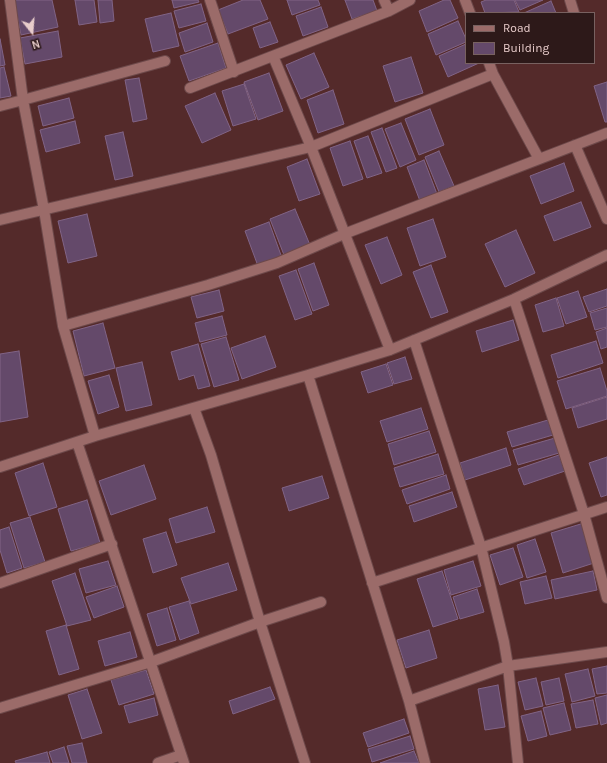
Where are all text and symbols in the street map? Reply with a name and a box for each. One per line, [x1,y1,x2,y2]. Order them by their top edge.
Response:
north arrow [12,12,52,52]
legend [465,12,595,64]
text: Road [503,21,531,35]
text: N [30,37,41,51]
text: Building [503,41,549,55]

